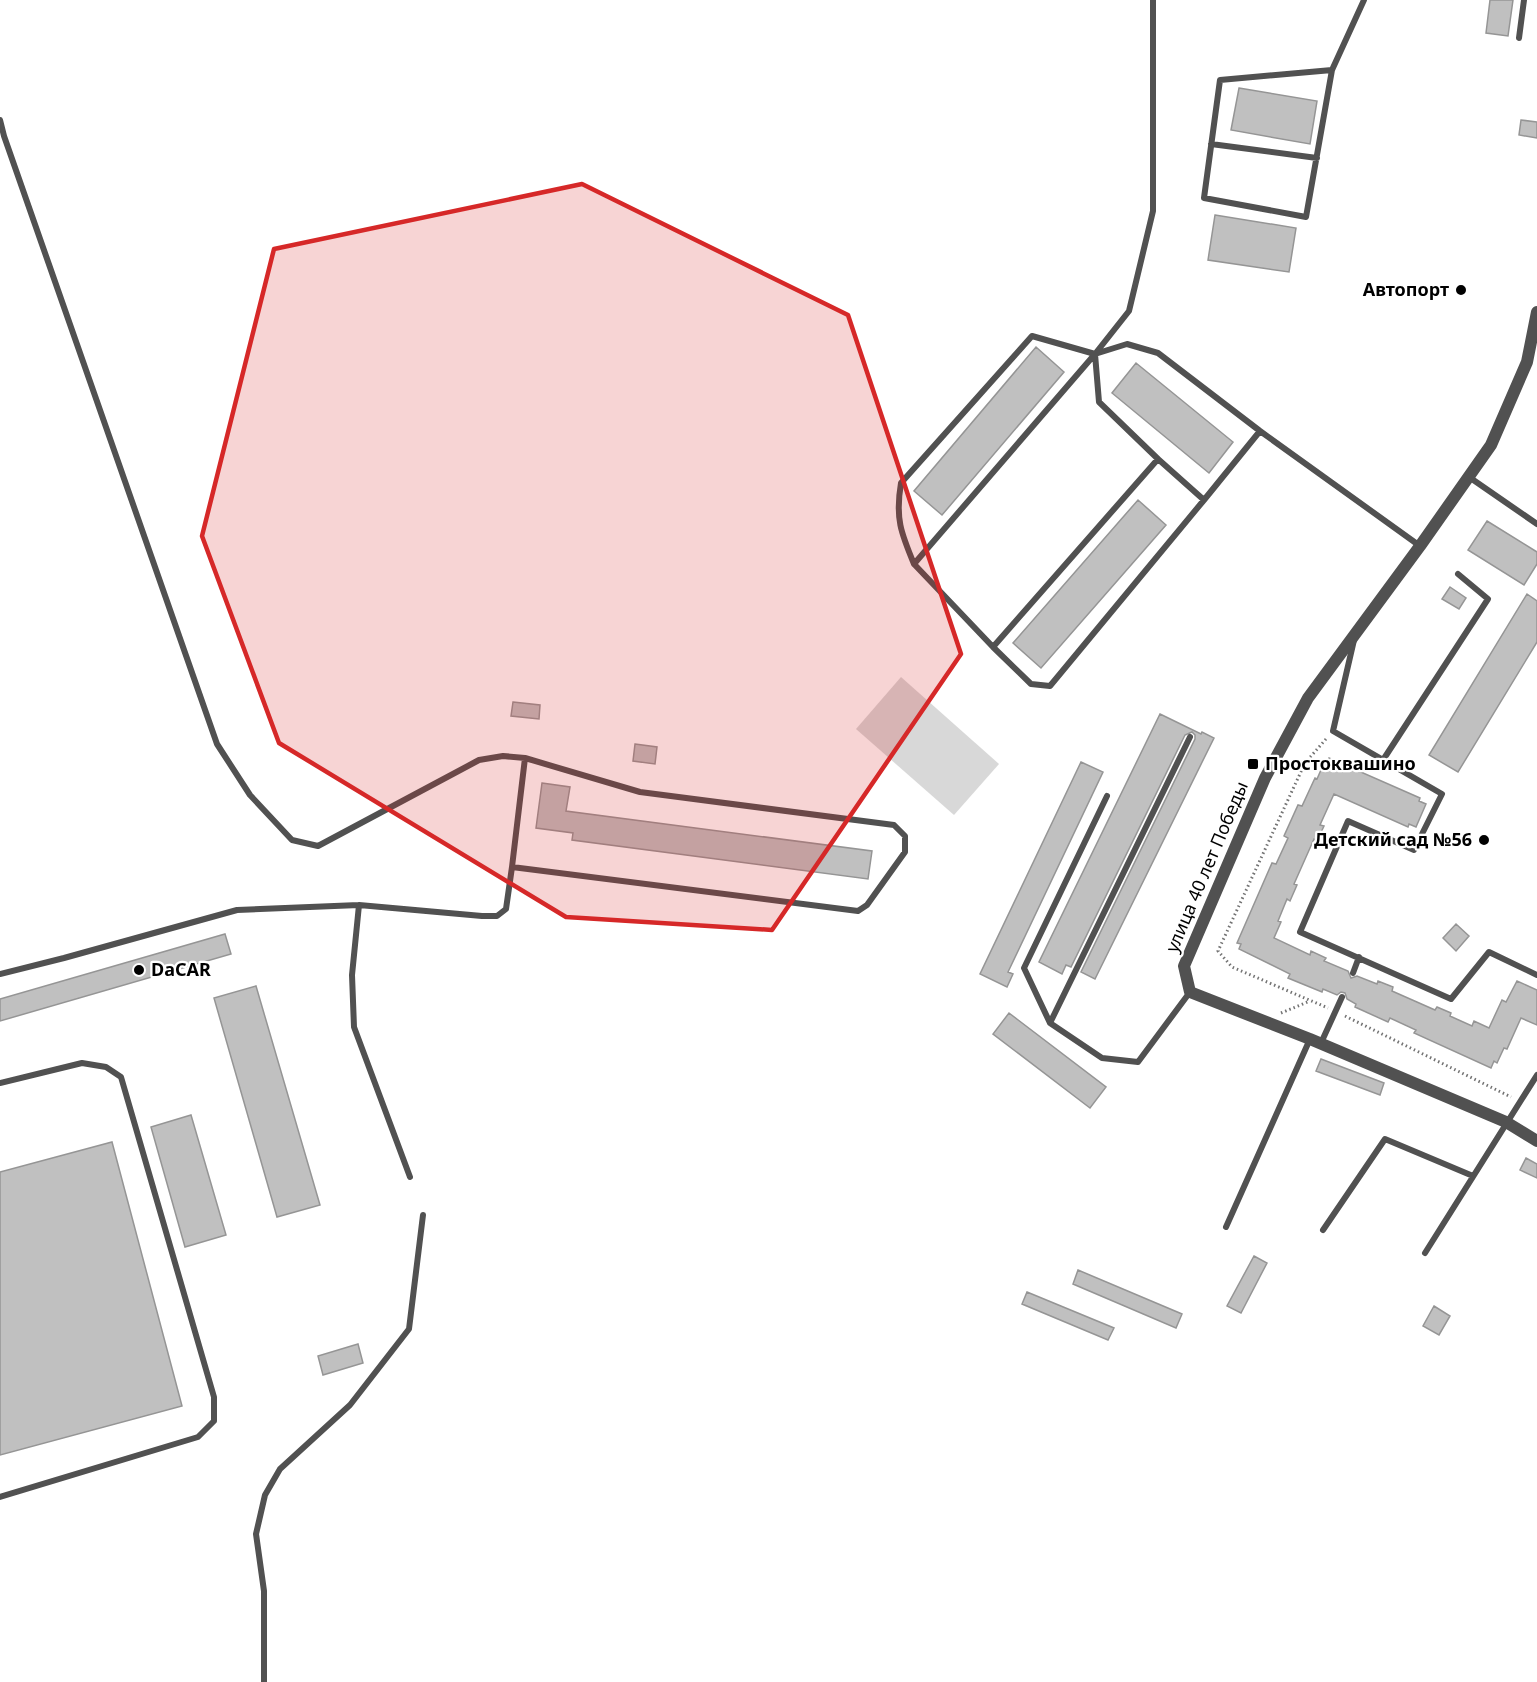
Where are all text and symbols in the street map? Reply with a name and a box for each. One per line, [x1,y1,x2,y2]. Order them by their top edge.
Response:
place label: Автопорт [1363,277,1449,301]
marker: Автопорт [1454,283,1468,297]
place label: Простоквашино [1265,751,1416,775]
marker: Простоквашино [1246,757,1260,771]
street label: улица 40 лет Победы [1159,778,1253,956]
place label: Детский сад №56 [1314,827,1472,851]
marker: Детский сад №56 [1477,833,1491,847]
place label: DaCAR [151,957,211,981]
marker: DaCAR [132,963,146,977]

